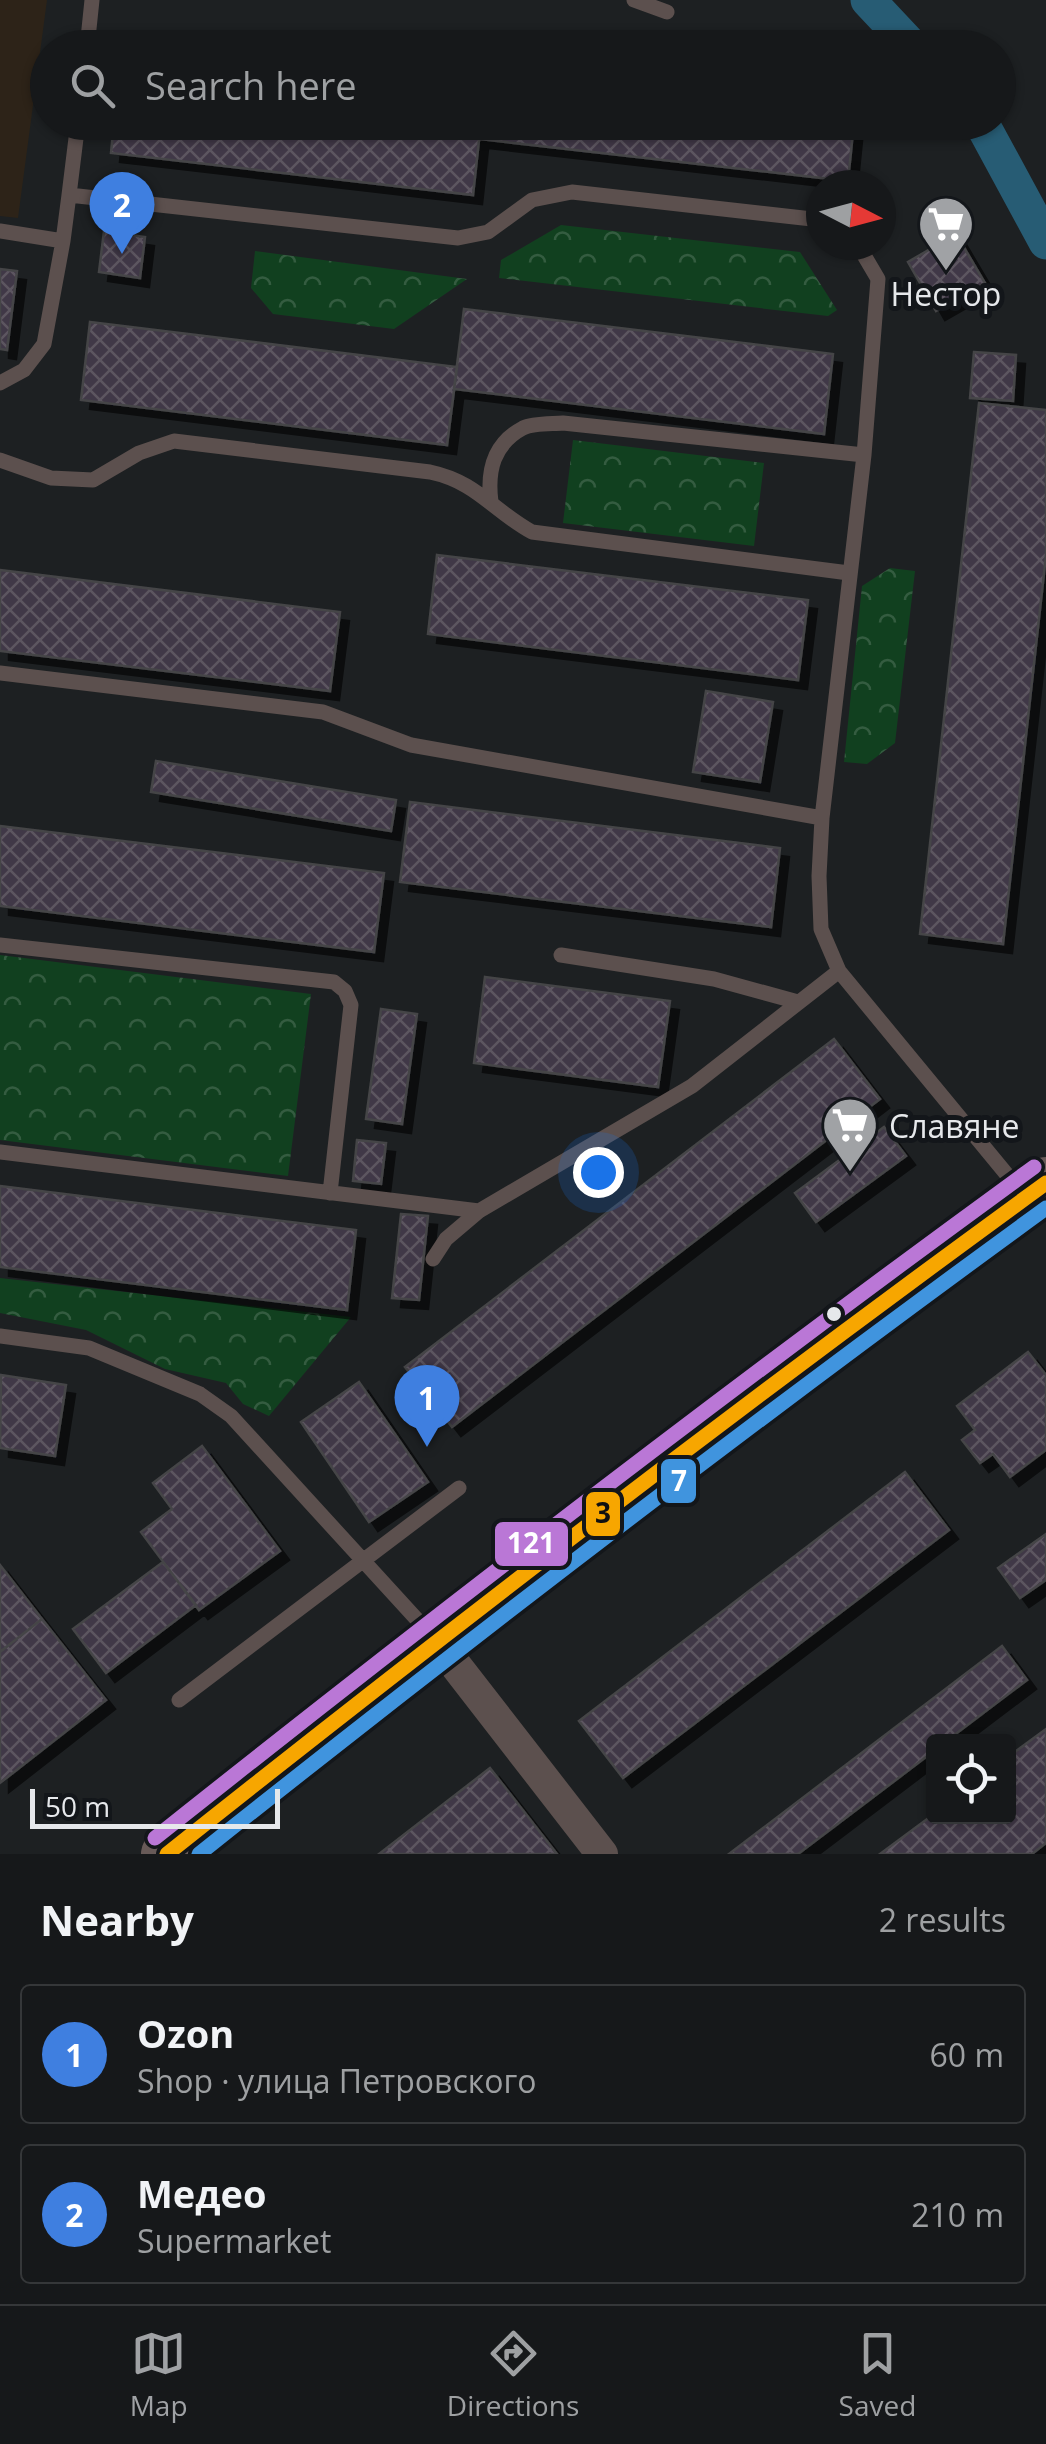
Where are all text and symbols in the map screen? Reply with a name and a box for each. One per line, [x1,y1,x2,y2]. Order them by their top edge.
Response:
search box [30,30,1016,140]
icon: search [65,58,120,113]
text: Search here [145,59,357,111]
north arrow [806,170,896,260]
pin: 2 [90,172,154,254]
supermarket icon: Нестор [916,194,976,273]
place label: Нестор [891,272,1001,315]
supermarket icon: Славяне [820,1095,880,1174]
place label: Славяне [889,1104,1020,1147]
your location [573,1147,624,1198]
unlabelled marker [824,1304,844,1324]
pin: 1 [394,1364,460,1447]
line badge: 7 [659,1457,698,1505]
text: 7 [671,1461,687,1499]
line badge: 3 [584,1490,622,1538]
text: 3 [595,1493,611,1531]
line badge: 121 [493,1520,570,1568]
text: 121 [507,1523,555,1561]
map controls [926,1734,1016,1824]
button: locate [926,1734,1016,1824]
scale bar [30,1784,280,1828]
text: 50 m [45,1787,110,1825]
text: Nearby [40,1891,194,1948]
text: 2 results [879,1898,1006,1941]
text: Ozon [137,2007,234,2059]
text: 1 [65,2033,84,2076]
text: 60 m [929,2033,1004,2076]
text: Shop · улица Петровского [137,2059,537,2102]
text: Медео [137,2167,267,2219]
text: 2 [65,2193,84,2236]
text: 210 m [911,2193,1004,2236]
text: Supermarket [137,2219,331,2262]
tab: Map [130,2326,188,2424]
tab: Directions [447,2326,579,2424]
tab: Saved [839,2326,916,2424]

